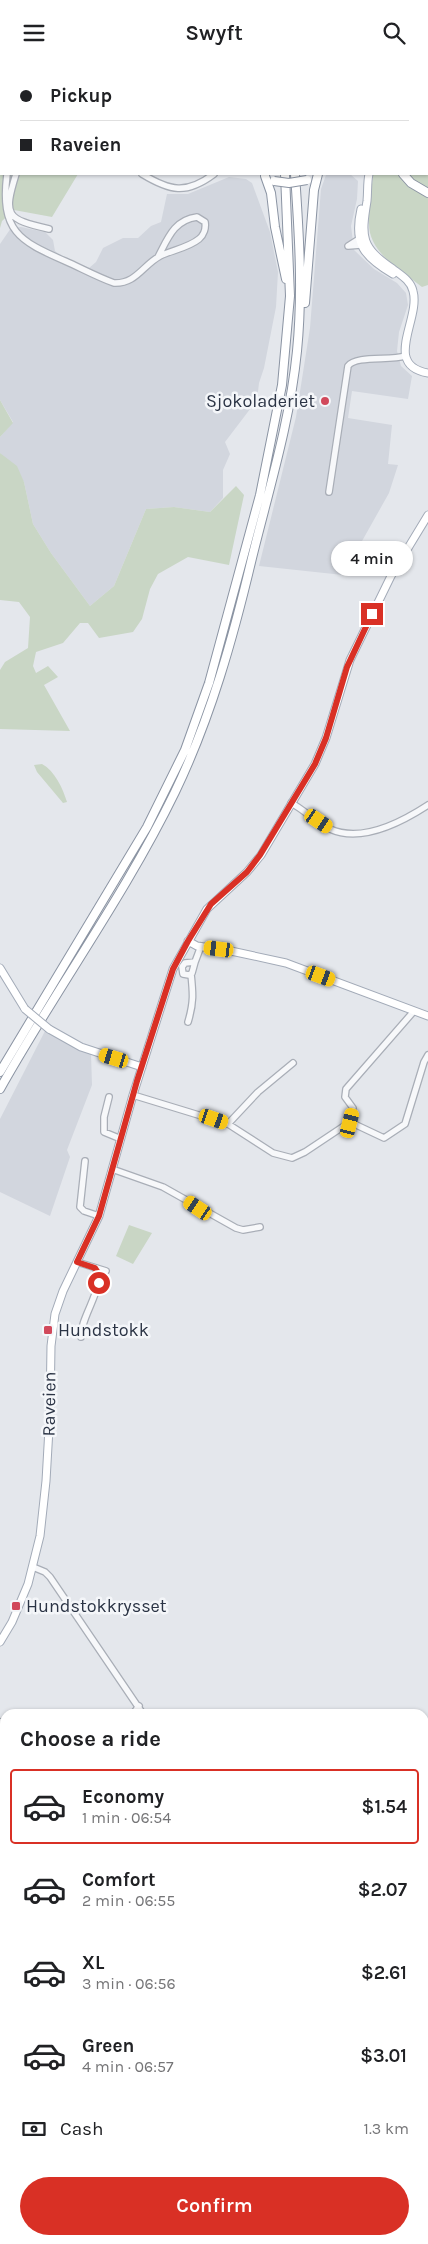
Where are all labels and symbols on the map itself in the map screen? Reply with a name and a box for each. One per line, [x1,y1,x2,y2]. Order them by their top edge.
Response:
place label: Sjokoladeriet [206,390,315,412]
marker: Sjokoladeriet [319,395,331,407]
callout: 4 min [331,541,413,577]
route end [361,603,383,625]
car [302,806,335,836]
car [203,940,234,958]
car [304,964,337,988]
car [97,1046,130,1070]
car [197,1107,230,1131]
car [339,1107,360,1139]
car [181,1193,214,1223]
route start [88,1272,110,1294]
place label: Hundstokk [58,1319,149,1341]
marker: Hundstokk [42,1324,54,1336]
street label: Raveien [37,1371,61,1437]
place label: Hundstokkrysset [26,1595,167,1617]
marker: Hundstokkrysset [10,1600,22,1612]

